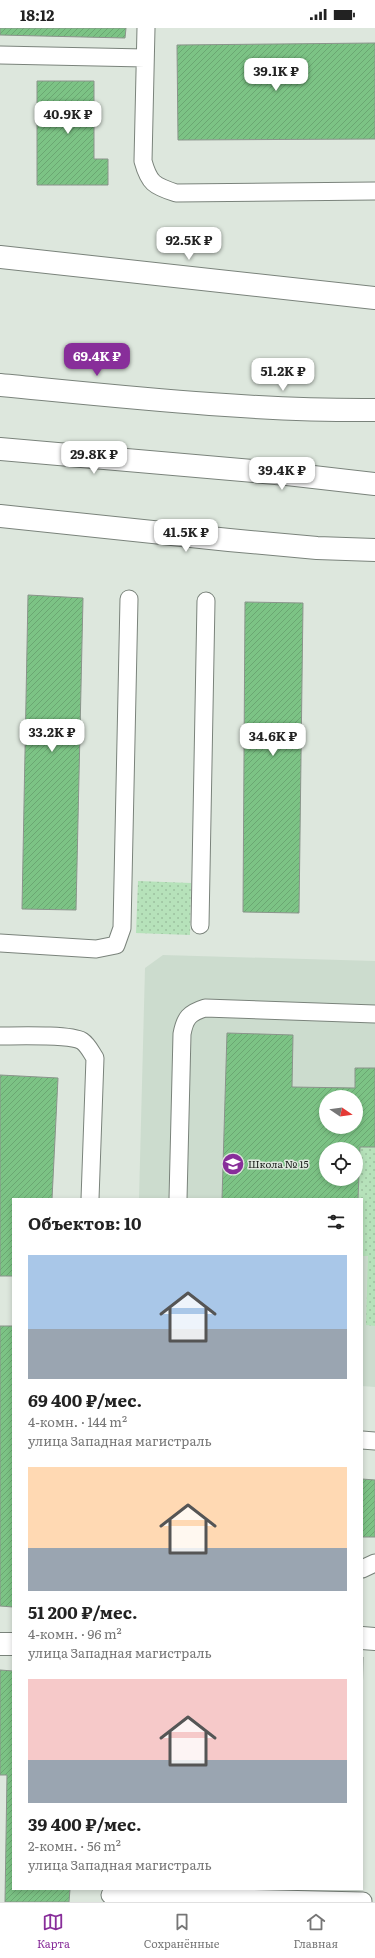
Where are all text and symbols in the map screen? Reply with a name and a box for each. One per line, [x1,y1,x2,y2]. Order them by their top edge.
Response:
text: 18:12 [20,3,54,26]
pin: 39.1K ₽ [239,58,313,92]
text: 39.1K ₽ [253,61,299,80]
pin: 40.9K ₽ [31,101,105,135]
text: 40.9K ₽ [43,104,93,123]
pin: 92.5K ₽ [152,227,226,261]
text: 92.5K ₽ [165,230,213,249]
pin: 69.4K ₽ [60,343,134,377]
text: 69.4K ₽ [73,346,121,365]
pin: 51.2K ₽ [246,358,320,392]
text: 51.2K ₽ [260,361,306,380]
pin: 29.8K ₽ [57,441,131,475]
text: 29.8K ₽ [70,444,118,463]
pin: 39.4K ₽ [245,457,319,491]
text: 39.4K ₽ [258,460,306,479]
pin: 41.5K ₽ [149,519,223,553]
text: 41.5K ₽ [163,522,209,541]
pin: 33.2K ₽ [15,719,89,753]
text: 33.2K ₽ [29,722,75,741]
pin: 34.6K ₽ [236,723,310,757]
text: 34.6K ₽ [249,726,297,745]
north arrow [319,1090,363,1134]
map controls [319,1090,363,1186]
button: locate [319,1142,363,1186]
school or university icon: Школа № 15 [220,1151,246,1177]
place label: Школа № 15 [248,1156,309,1171]
text: Объектов: 10 [28,1210,141,1235]
icon: filters [325,1211,347,1233]
icon: home [152,1281,224,1353]
text: 69 400 ₽/мес. [28,1387,142,1412]
text: 4-комн. · 144 m² [28,1412,127,1431]
text: улица Западная магистраль [28,1431,212,1450]
icon: home [152,1493,224,1565]
text: 51 200 ₽/мес. [28,1599,138,1624]
text: 4-комн. · 96 m² [28,1624,122,1643]
text: улица Западная магистраль [28,1643,212,1662]
icon: home [152,1705,224,1777]
text: 39 400 ₽/мес. [28,1811,142,1836]
text: 2-комн. · 56 m² [28,1836,121,1855]
text: улица Западная магистраль [28,1855,212,1874]
tab: Карта [37,1911,70,1951]
tab: Сохранённые [144,1911,220,1951]
tab: Главная [293,1911,338,1951]

